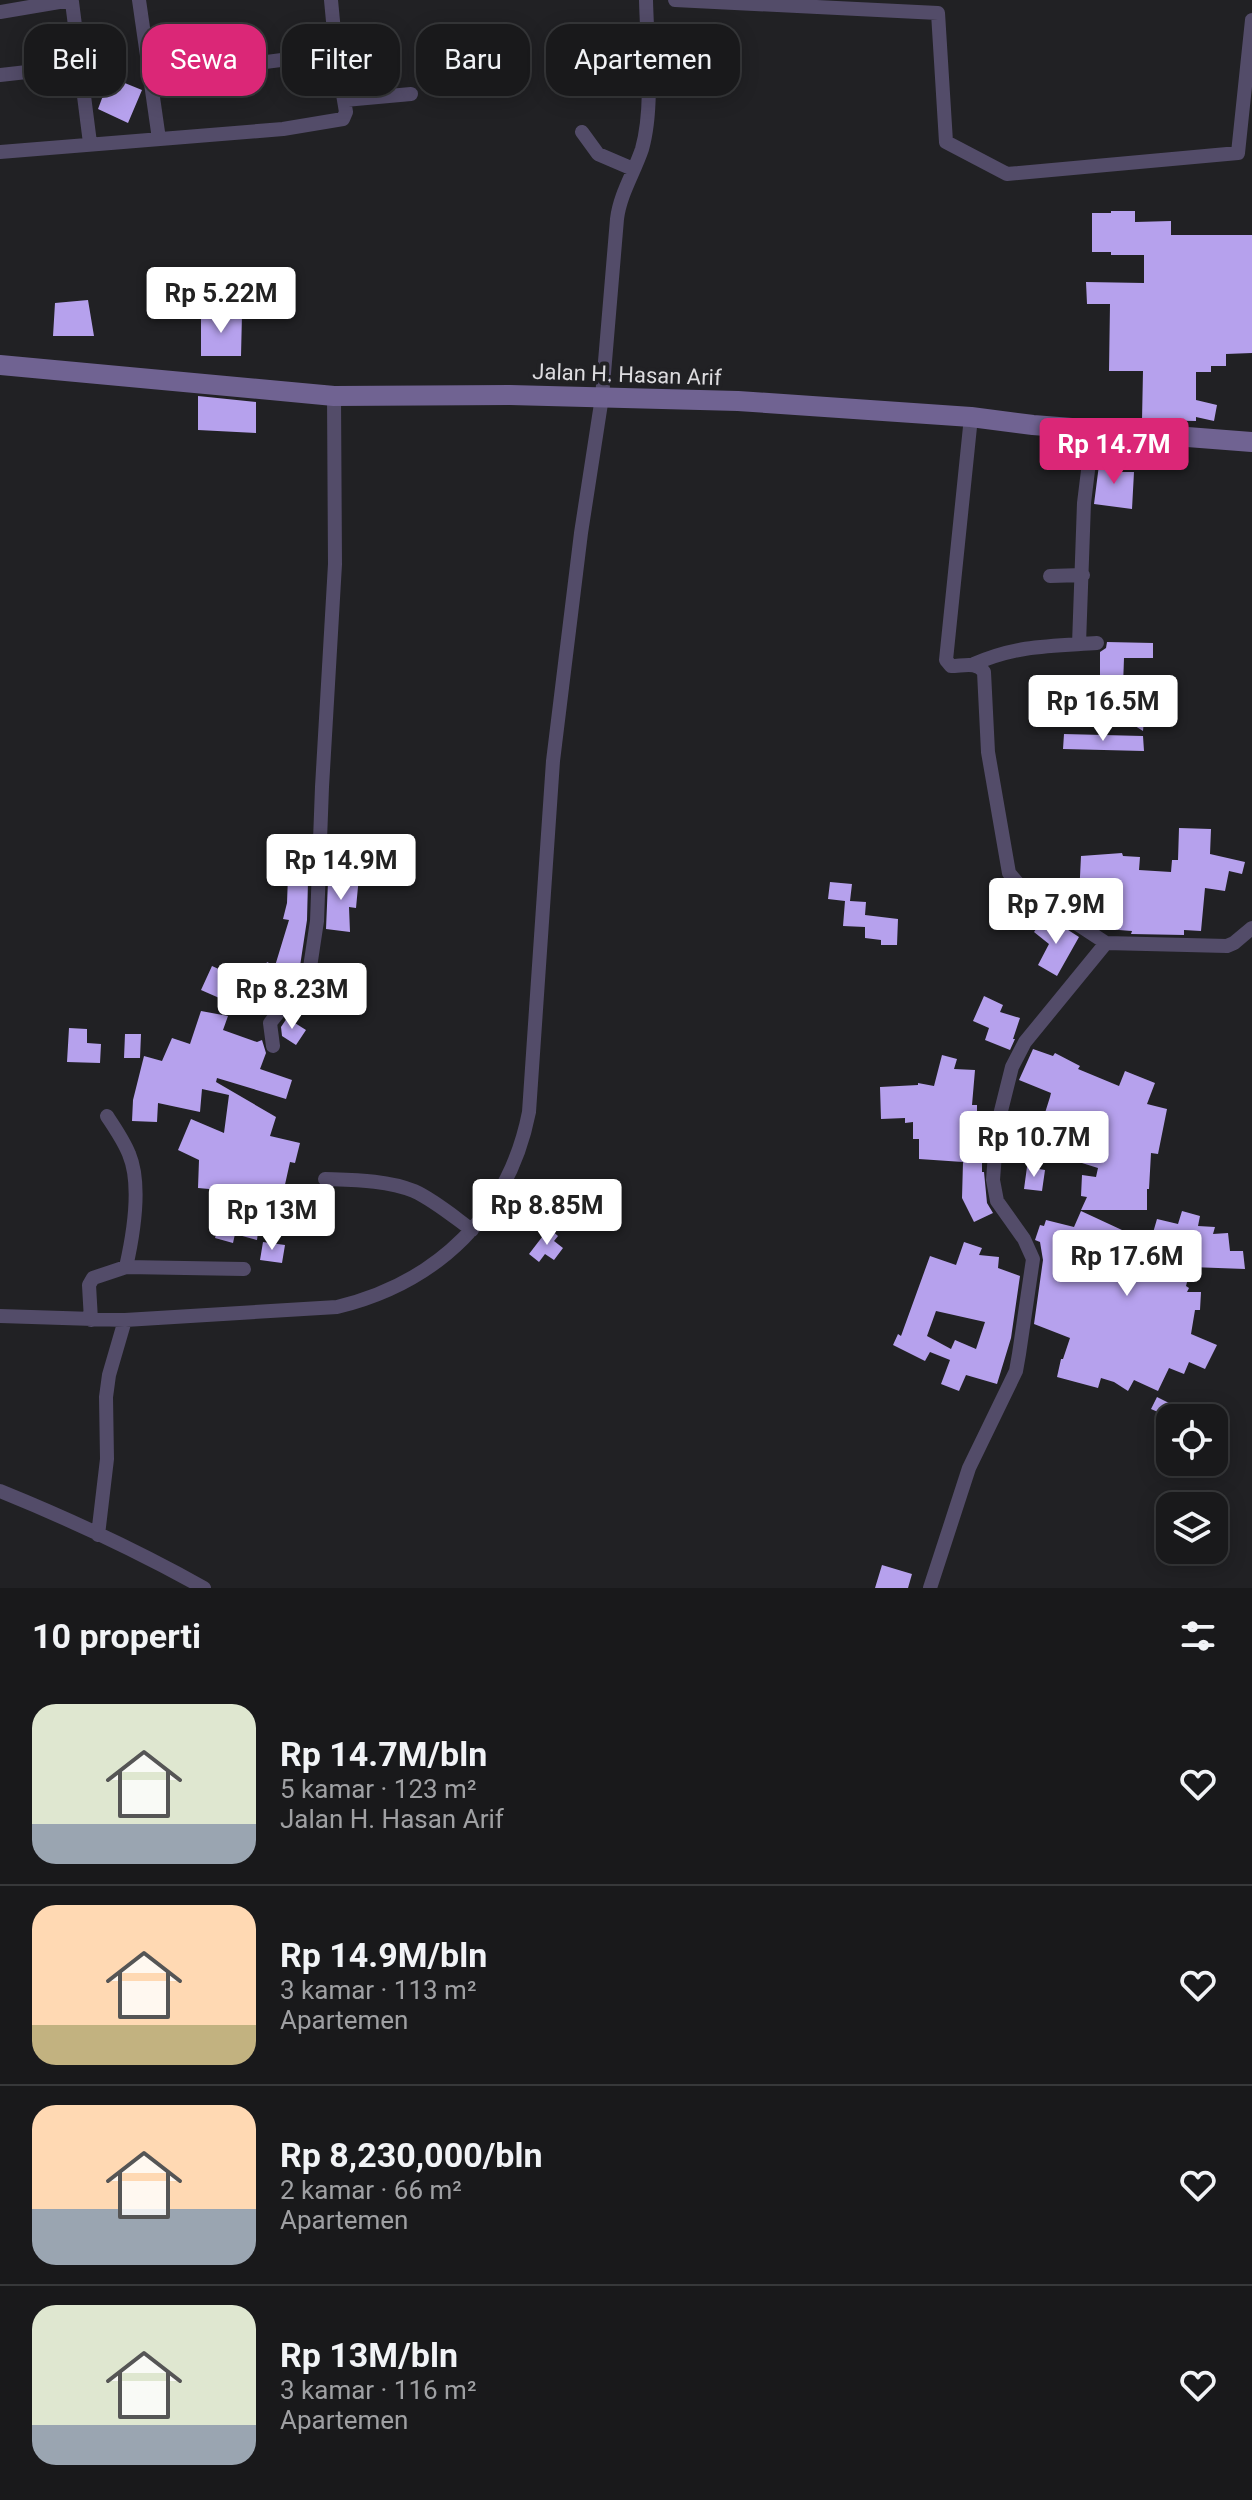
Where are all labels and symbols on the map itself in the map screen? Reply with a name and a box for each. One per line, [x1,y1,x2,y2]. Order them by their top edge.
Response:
pin: Rp 5.22M [138,267,304,335]
street label: Jalan H. Hasan Arif [532,359,722,390]
pin: Rp 14.7M [1031,418,1197,486]
pin: Rp 16.5M [1020,675,1186,743]
pin: Rp 14.9M [258,834,424,902]
pin: Rp 7.9M [982,878,1130,946]
pin: Rp 8.23M [209,963,375,1031]
pin: Rp 10.7M [951,1111,1117,1179]
pin: Rp 8.85M [464,1179,630,1247]
pin: Rp 13M [207,1184,337,1252]
pin: Rp 17.6M [1044,1230,1210,1298]

